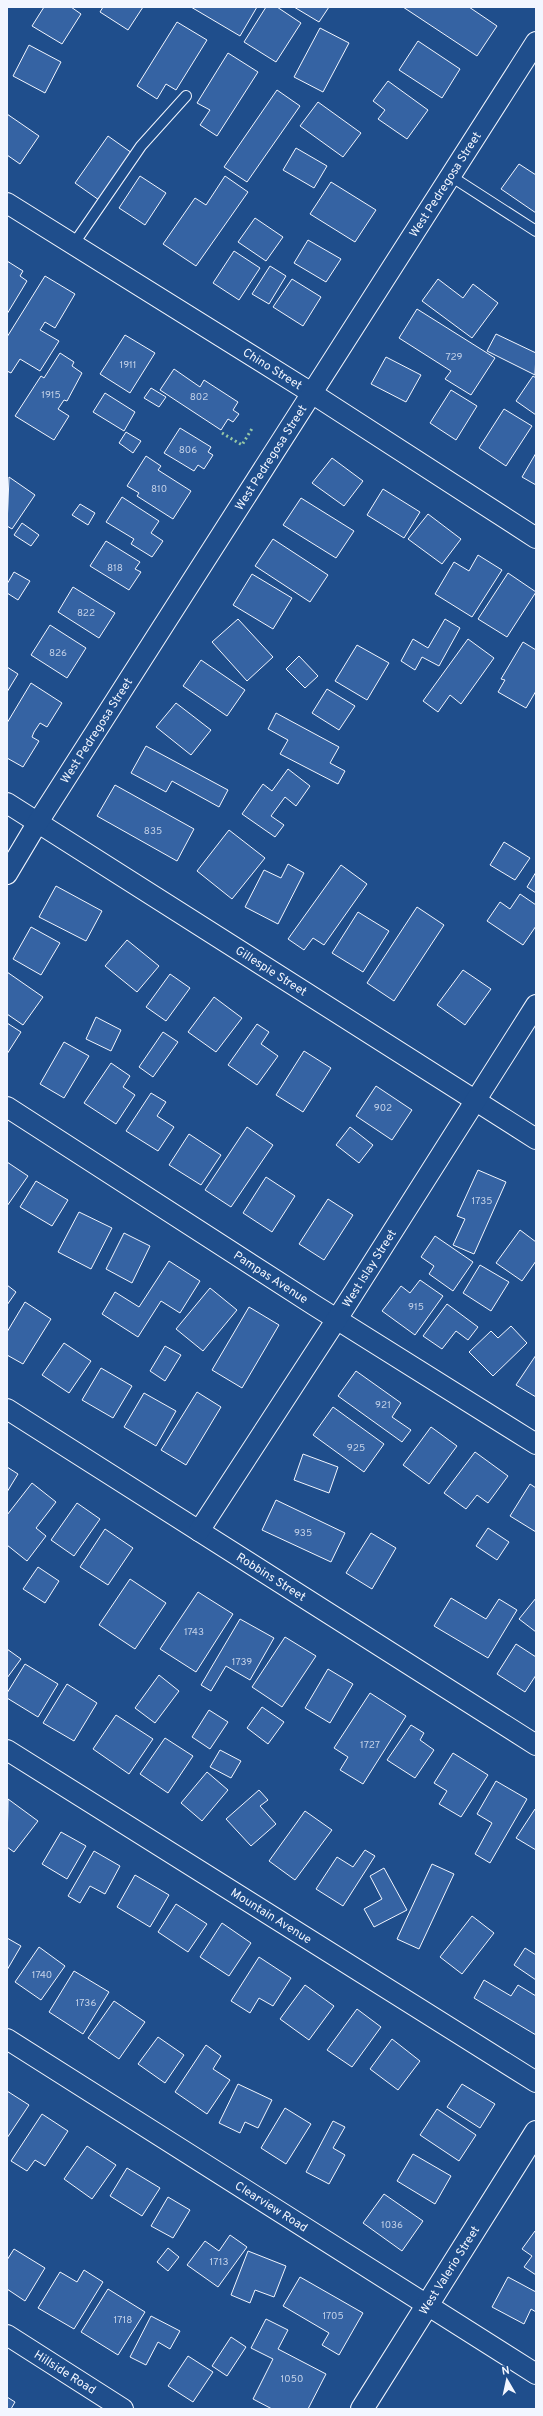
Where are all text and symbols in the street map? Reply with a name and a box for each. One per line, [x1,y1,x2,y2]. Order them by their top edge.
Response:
street label: West Pedregosa Street [406,129,486,241]
street label: Chino Street [239,345,305,394]
house number: 729 [445,351,463,364]
house number: 1911 [119,359,137,372]
house number: 1915 [41,389,61,402]
house number: 802 [190,391,208,404]
street label: West Pedregosa Street [232,402,311,514]
house number: 806 [179,444,197,457]
house number: 810 [151,483,167,496]
house number: 818 [107,562,123,575]
house number: 822 [77,607,95,620]
house number: 826 [49,647,67,660]
street label: West Pedregosa Street [58,675,137,787]
house number: 835 [144,825,162,838]
street label: Gillespie Street [232,943,310,1000]
house number: 902 [374,1102,392,1115]
house number: 1735 [472,1195,493,1208]
street label: West Islay Street [339,1227,401,1311]
street label: Pampas Avenue [230,1248,311,1308]
house number: 915 [408,1301,424,1314]
house number: 921 [375,1399,391,1412]
house number: 925 [347,1442,365,1455]
house number: 935 [294,1527,312,1540]
street label: Robbins Street [233,1550,308,1606]
house number: 1743 [184,1626,204,1639]
house number: 1739 [232,1656,252,1669]
house number: 1727 [360,1739,380,1752]
street label: Mountain Avenue [227,1885,314,1948]
house number: 1740 [32,1969,52,1982]
house number: 1736 [76,1997,96,2010]
street label: Clearview Road [231,2178,310,2236]
house number: 1036 [381,2219,403,2232]
street label: West Valerio Street [416,2223,484,2318]
house number: 1713 [210,2256,228,2269]
house number: 1705 [322,2310,344,2323]
house number: 1718 [114,2314,132,2327]
street label: Hillside Road [31,2347,99,2399]
north arrow [487,2360,527,2400]
text: N [501,2364,511,2379]
house number: 1050 [281,2373,303,2386]

